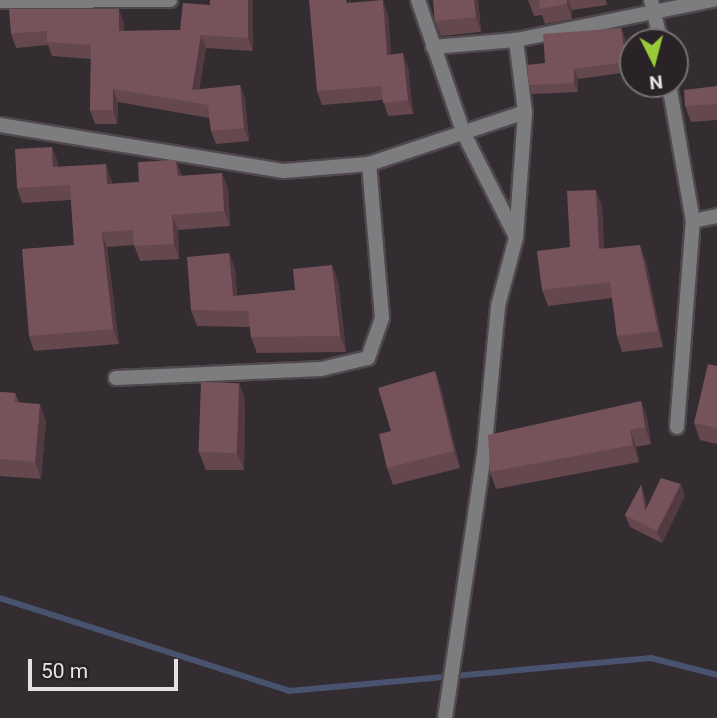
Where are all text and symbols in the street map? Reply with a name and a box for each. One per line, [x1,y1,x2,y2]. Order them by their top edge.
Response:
north arrow [619,28,689,98]
text: N [648,70,664,95]
scale bar [32,644,182,688]
text: 50 m [41,659,88,683]

